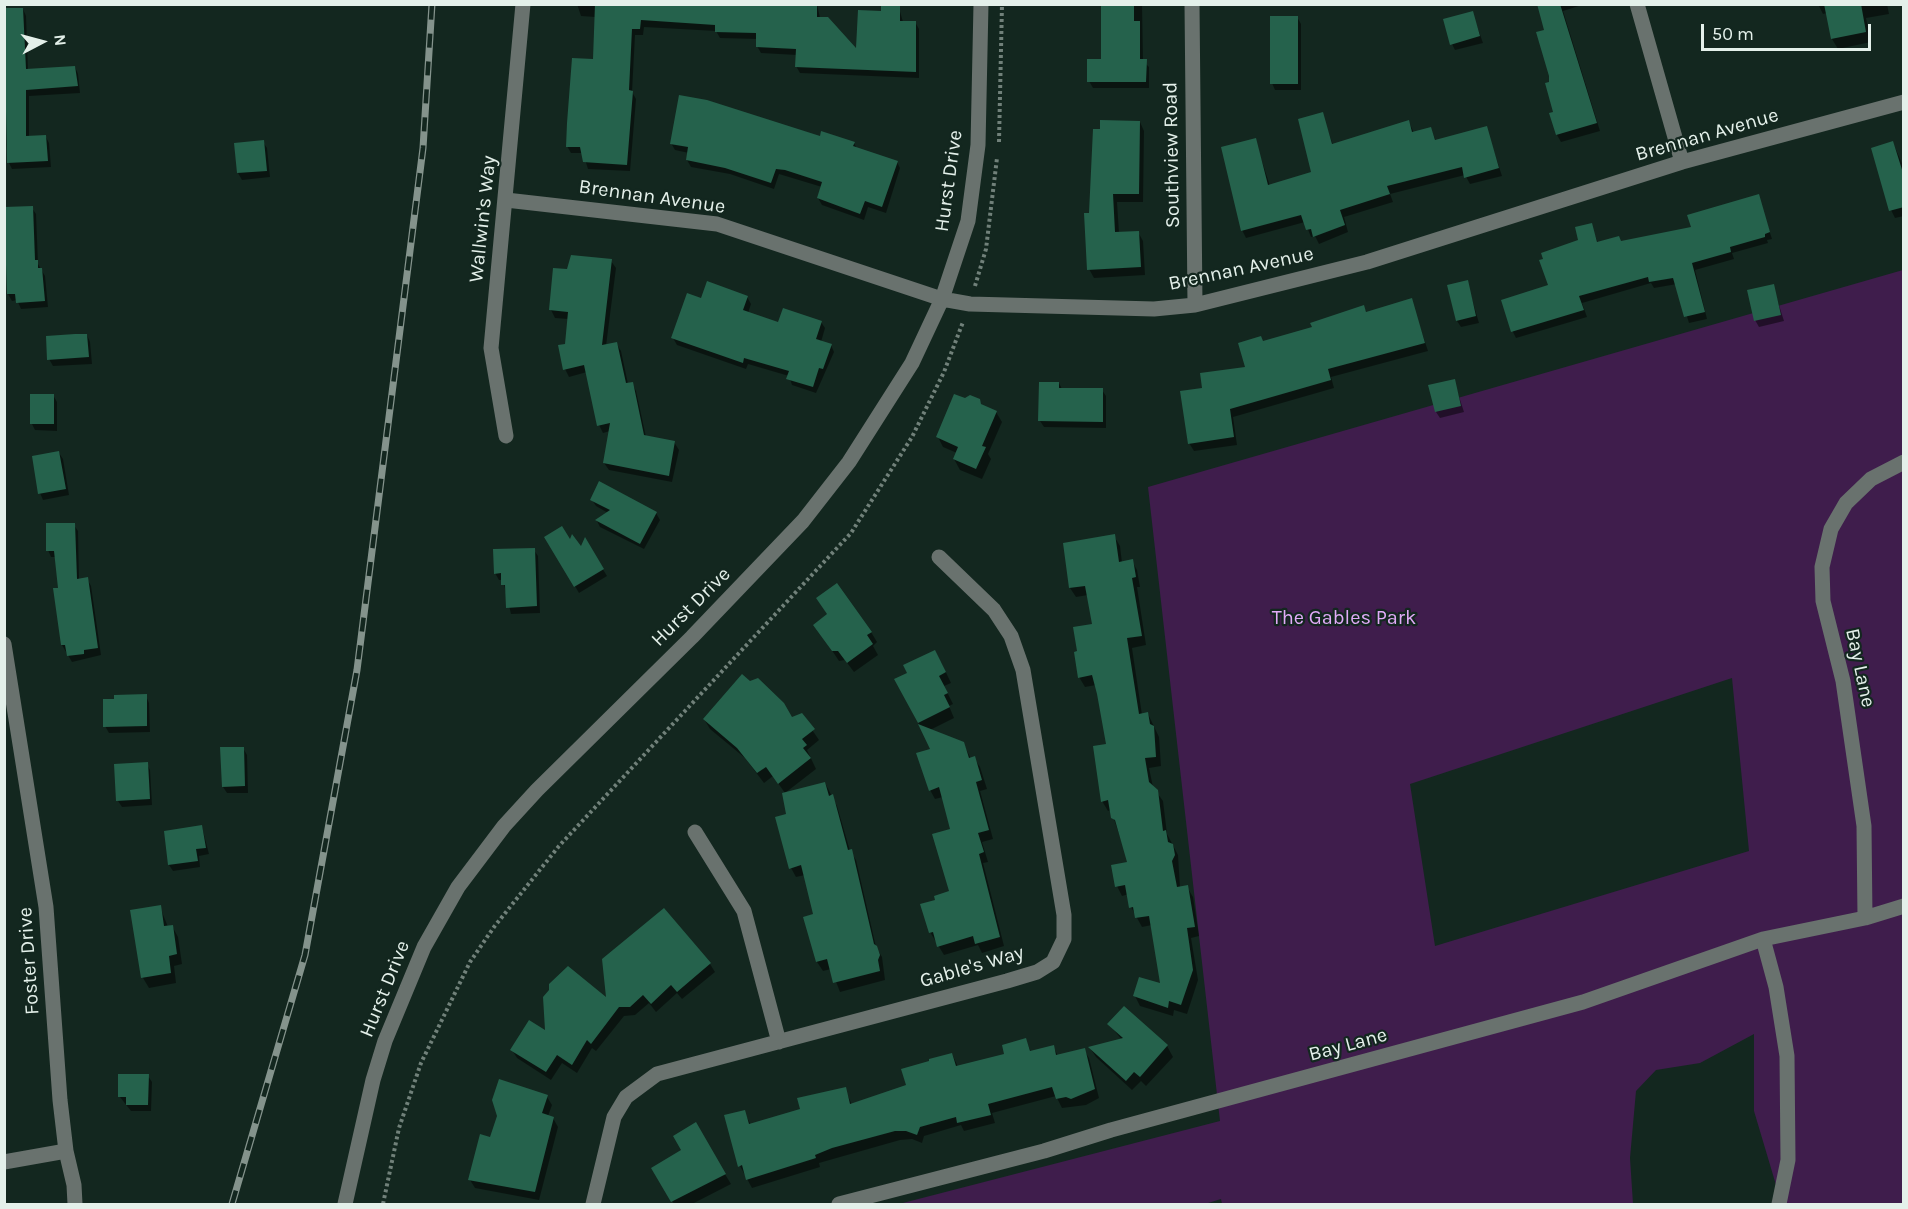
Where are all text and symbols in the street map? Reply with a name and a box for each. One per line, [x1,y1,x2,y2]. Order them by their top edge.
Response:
north arrow [12,12,72,72]
scale bar [1704,12,1874,50]
text: 50 m [1712,23,1754,45]
text: N [50,33,70,47]
street label: Southview Road [1159,82,1185,228]
street label: Brennan Avenue [1633,103,1781,167]
street label: Hurst Drive [930,129,968,233]
street label: Wallwin's Way [464,154,502,284]
street label: Brennan Avenue [577,175,727,219]
street label: Brennan Avenue [1166,242,1316,296]
street label: Hurst Drive [646,562,736,652]
park label: The Gables Park [1272,606,1416,630]
street label: Bay Lane [1840,626,1880,710]
street label: Foster Drive [13,906,45,1016]
street label: Hurst Drive [355,937,415,1041]
street label: Gable's Way [917,941,1027,993]
street label: Bay Lane [1306,1023,1390,1067]

